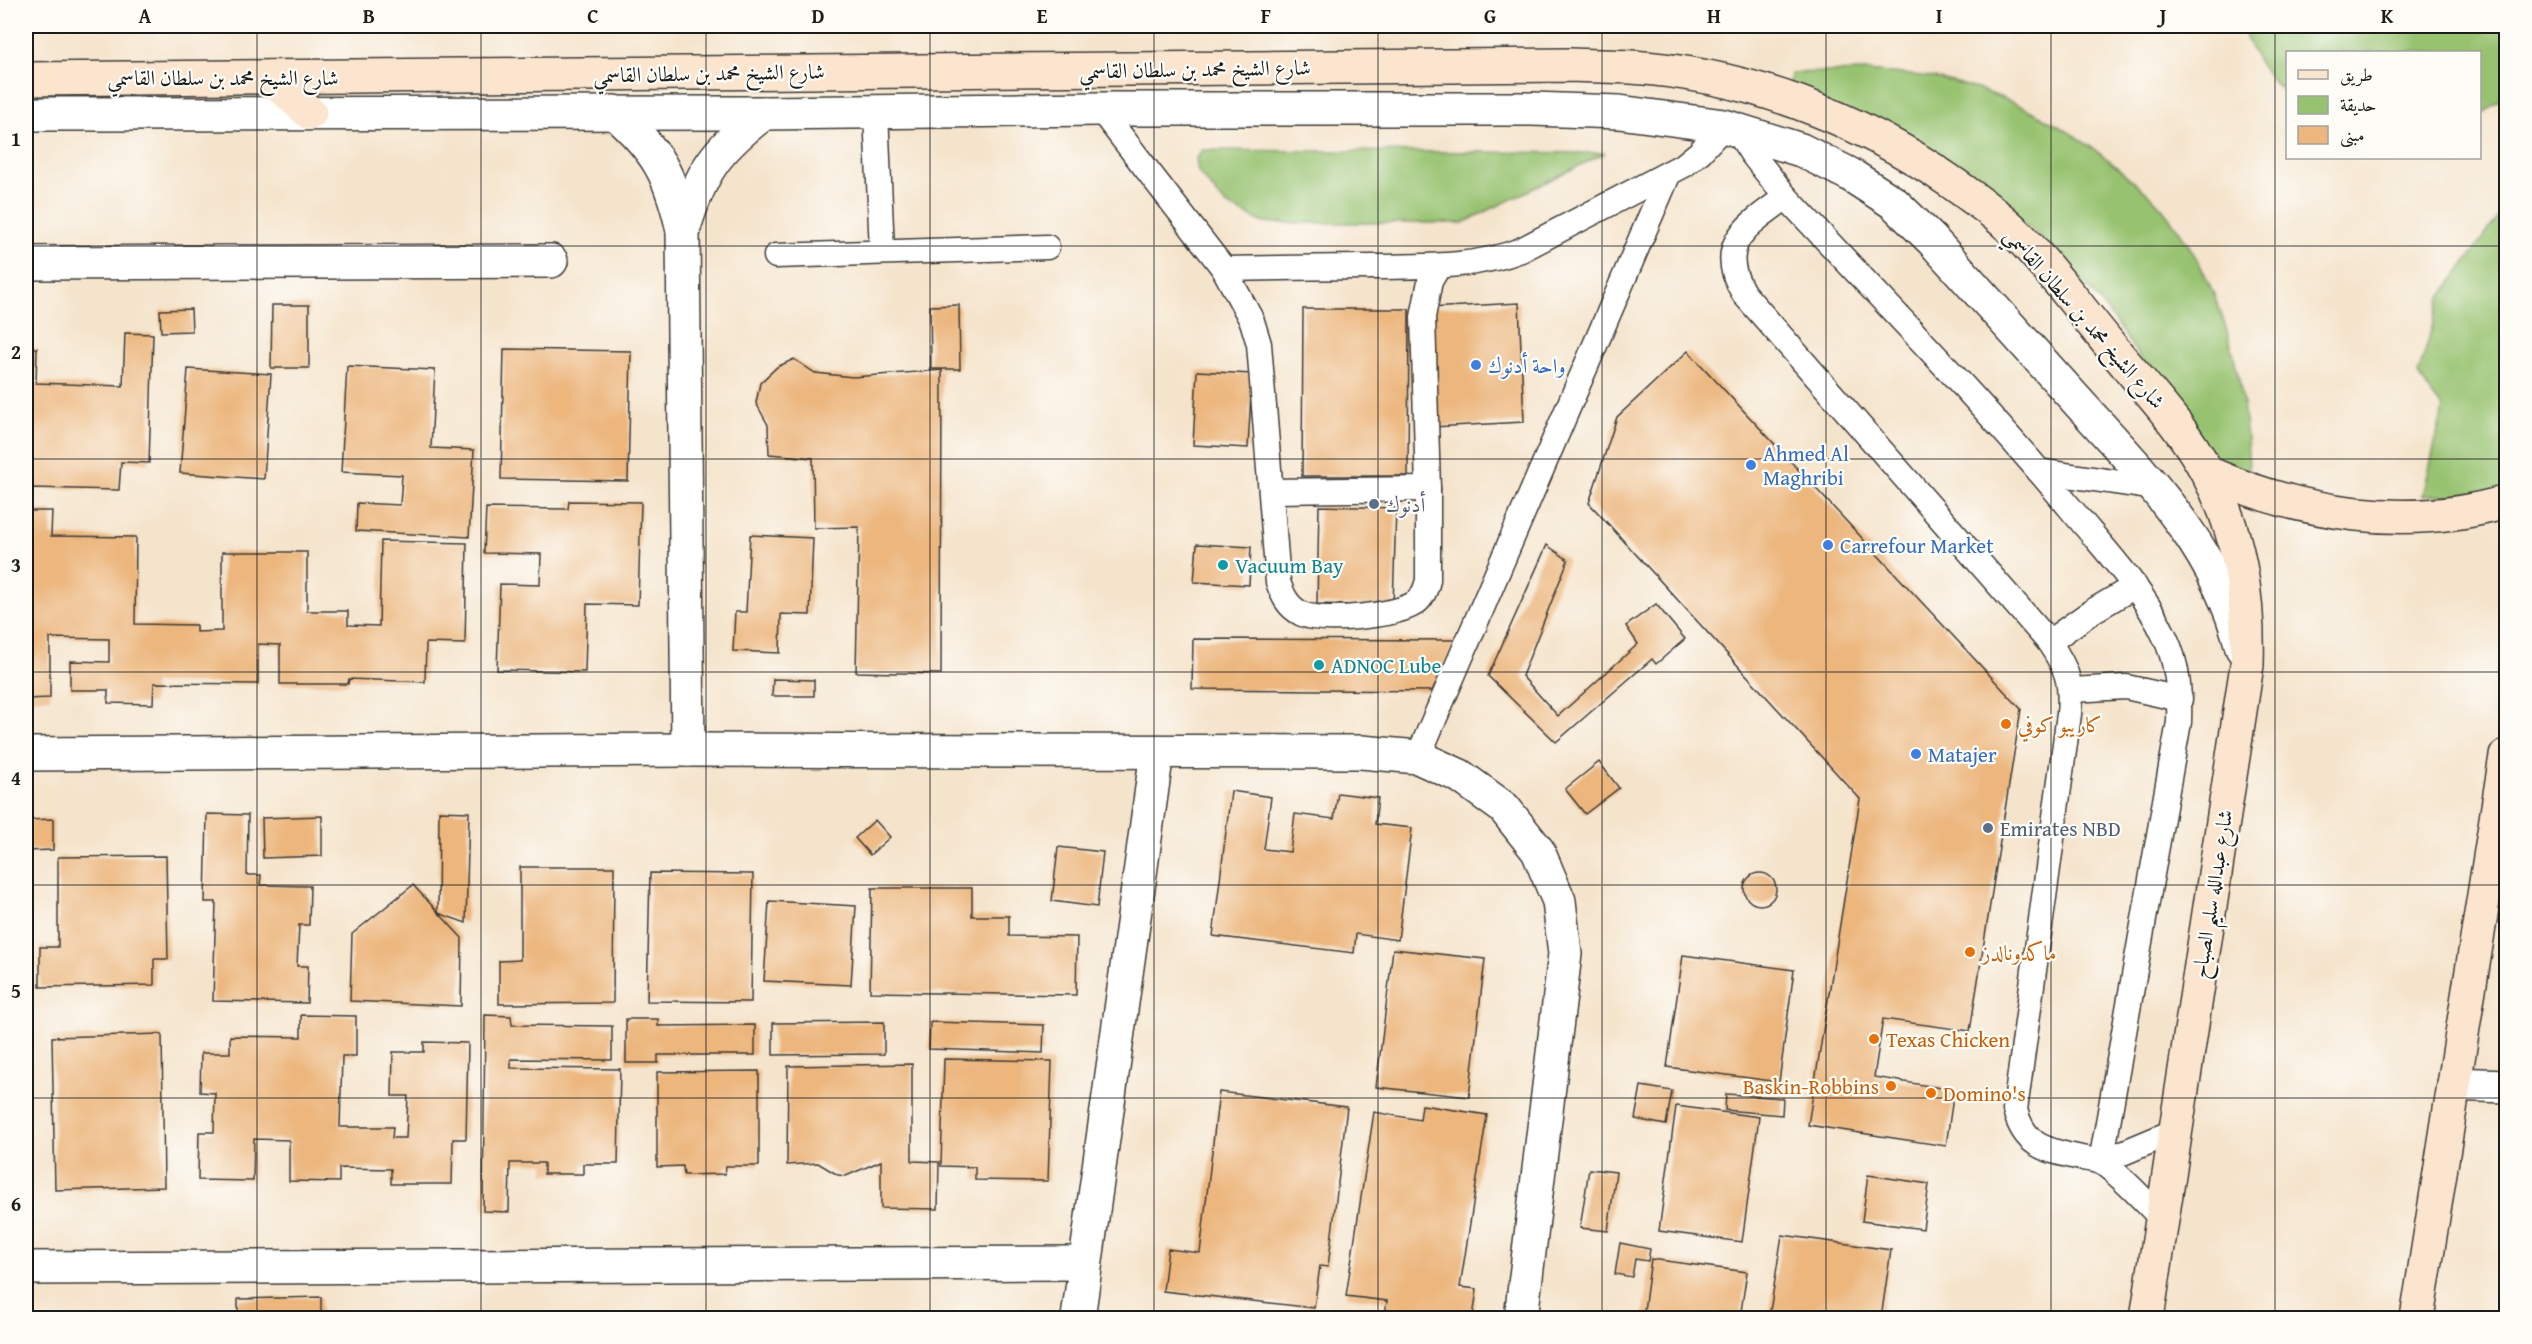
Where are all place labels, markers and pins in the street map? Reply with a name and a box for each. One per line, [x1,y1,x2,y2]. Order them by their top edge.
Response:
place label: واحة أدنوك [1488,350,1566,381]
marker: واحة أدنوك [1469,358,1483,372]
place label: Ahmed Al Maghribi [1763,438,1849,493]
marker: Ahmed Al Maghribi [1744,458,1758,472]
place label: أدنوك [1386,489,1425,520]
marker: أدنوك [1367,497,1381,511]
place label: Carrefour Market [1840,530,1994,561]
marker: Carrefour Market [1821,538,1835,552]
place label: Vacuum Bay [1235,550,1344,581]
marker: Vacuum Bay [1216,558,1230,572]
place label: ADNOC Lube [1331,650,1441,681]
marker: ADNOC Lube [1312,658,1326,672]
place label: كاريبو كوفي [2018,709,2102,742]
marker: كاريبو كوفي [1999,717,2013,731]
place label: Matajer [1928,739,1997,770]
marker: Matajer [1909,747,1923,761]
place label: Emirates NBD [2000,813,2121,844]
marker: Emirates NBD [1981,821,1995,835]
place label: ماكدونالدز [1980,937,2056,968]
marker: ماكدونالدز [1963,945,1977,959]
place label: Texas Chicken [1886,1024,2010,1055]
marker: Texas Chicken [1867,1032,1881,1046]
place label: Baskin-Robbins [1743,1071,1879,1102]
place label: Domino's [1943,1078,2026,1109]
marker: Baskin-Robbins [1884,1079,1898,1093]
marker: Domino's [1924,1086,1938,1100]

